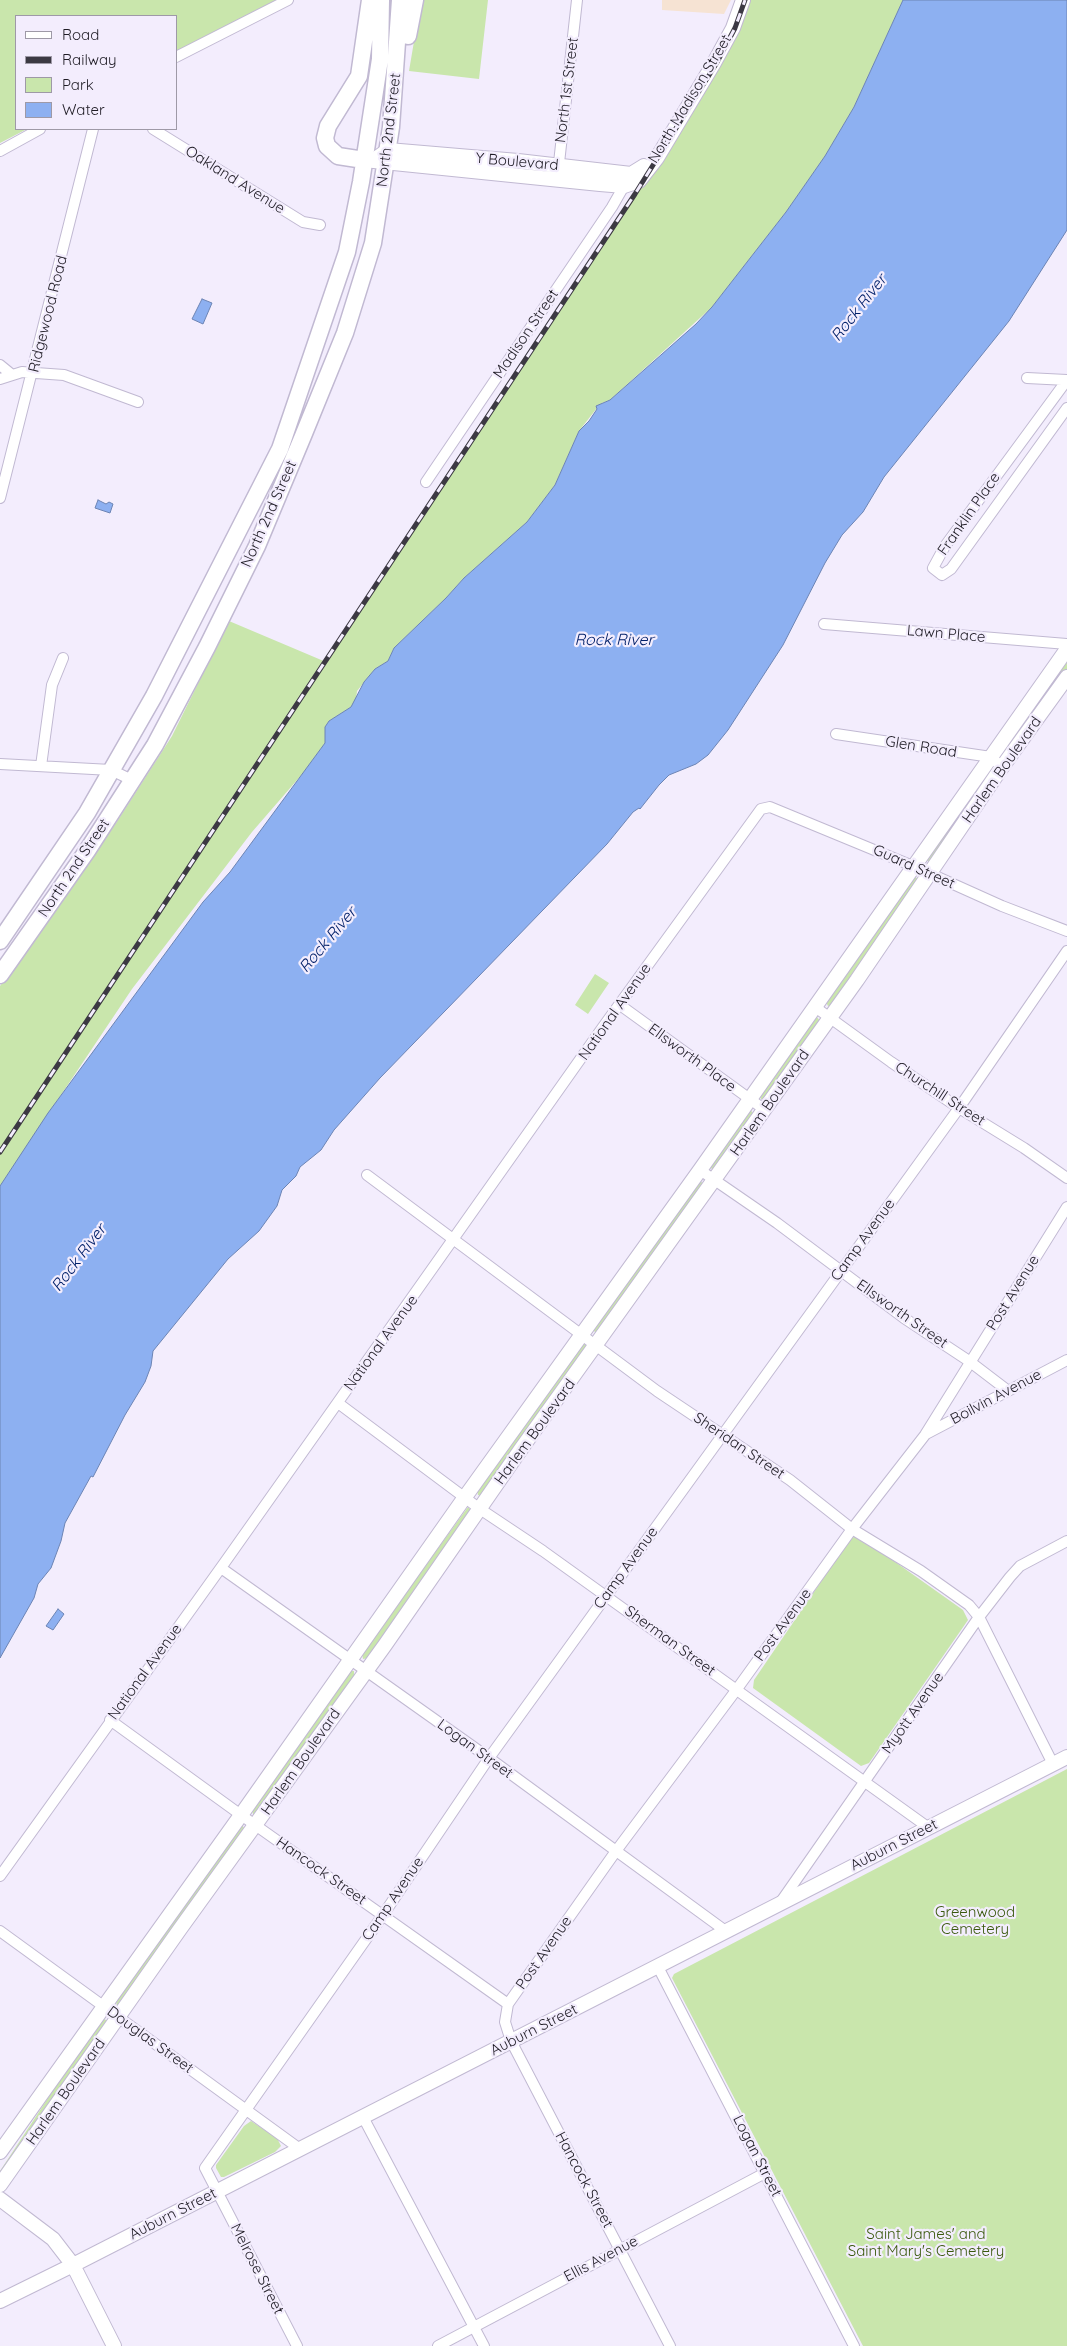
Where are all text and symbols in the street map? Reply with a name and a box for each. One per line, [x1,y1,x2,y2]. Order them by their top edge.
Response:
legend [15,15,178,130]
text: Road [62,25,99,44]
street label: North Madison Street [644,31,736,167]
street label: North 1st Street [552,36,582,144]
text: Railway [62,50,117,69]
street label: North 2nd Street [373,72,405,188]
text: Park [62,75,94,94]
text: Water [62,100,105,119]
street label: Oakland Avenue [182,142,288,218]
street label: Y Boulevard [475,149,559,175]
street label: Ridgewood Road [25,254,71,374]
water label: Rock River [827,271,891,345]
street label: Madison Street [490,286,562,382]
street label: North 2nd Street [237,458,301,570]
street label: Franklin Place [934,469,1004,559]
street label: Lawn Place [906,622,986,646]
water label: Rock River [574,630,654,650]
street label: Harlem Boulevard [959,713,1045,827]
street label: Glen Road [884,732,958,762]
street label: North 2nd Street [34,815,114,921]
street label: Guard Street [870,841,958,893]
water label: Rock River [295,903,361,977]
street label: National Avenue [575,960,655,1064]
street label: Ellsworth Place [645,1020,739,1096]
street label: Harlem Boulevard [727,1046,813,1160]
street label: Churchill Street [892,1058,988,1130]
street label: Camp Avenue [827,1195,899,1285]
water label: Rock River [47,1221,111,1295]
street label: Post Avenue [983,1252,1043,1334]
street label: Ellsworth Street [853,1276,951,1352]
street label: National Avenue [340,1292,422,1394]
street label: Boilvin Avenue [947,1366,1045,1428]
street label: Harlem Boulevard [491,1376,579,1488]
street label: Sheridan Street [690,1409,788,1483]
street label: Camp Avenue [590,1523,662,1613]
street label: Post Avenue [751,1585,815,1665]
street label: Sherman Street [621,1602,719,1680]
street label: National Avenue [104,1621,186,1723]
street label: Myott Avenue [878,1669,948,1757]
street label: Harlem Boulevard [258,1705,344,1819]
street label: Logan Street [434,1716,516,1782]
street label: Auburn Street [847,1815,941,1875]
street label: Hancock Street [272,1833,370,1909]
street label: Camp Avenue [358,1854,428,1944]
park label: Greenwood Cemetery [935,1903,1015,1938]
street label: Post Avenue [512,1913,576,1993]
street label: Auburn Street [487,2000,581,2060]
street label: Douglas Street [103,2003,197,2077]
street label: Harlem Boulevard [23,2035,109,2149]
street label: Logan Street [729,2112,785,2200]
street label: Hancock Street [551,2129,617,2231]
street label: Auburn Street [126,2184,220,2244]
street label: Melrose Street [226,2221,288,2317]
park label: Saint James' and Saint Mary's Cemetery [848,2225,1004,2260]
street label: Ellis Avenue [561,2232,641,2286]

